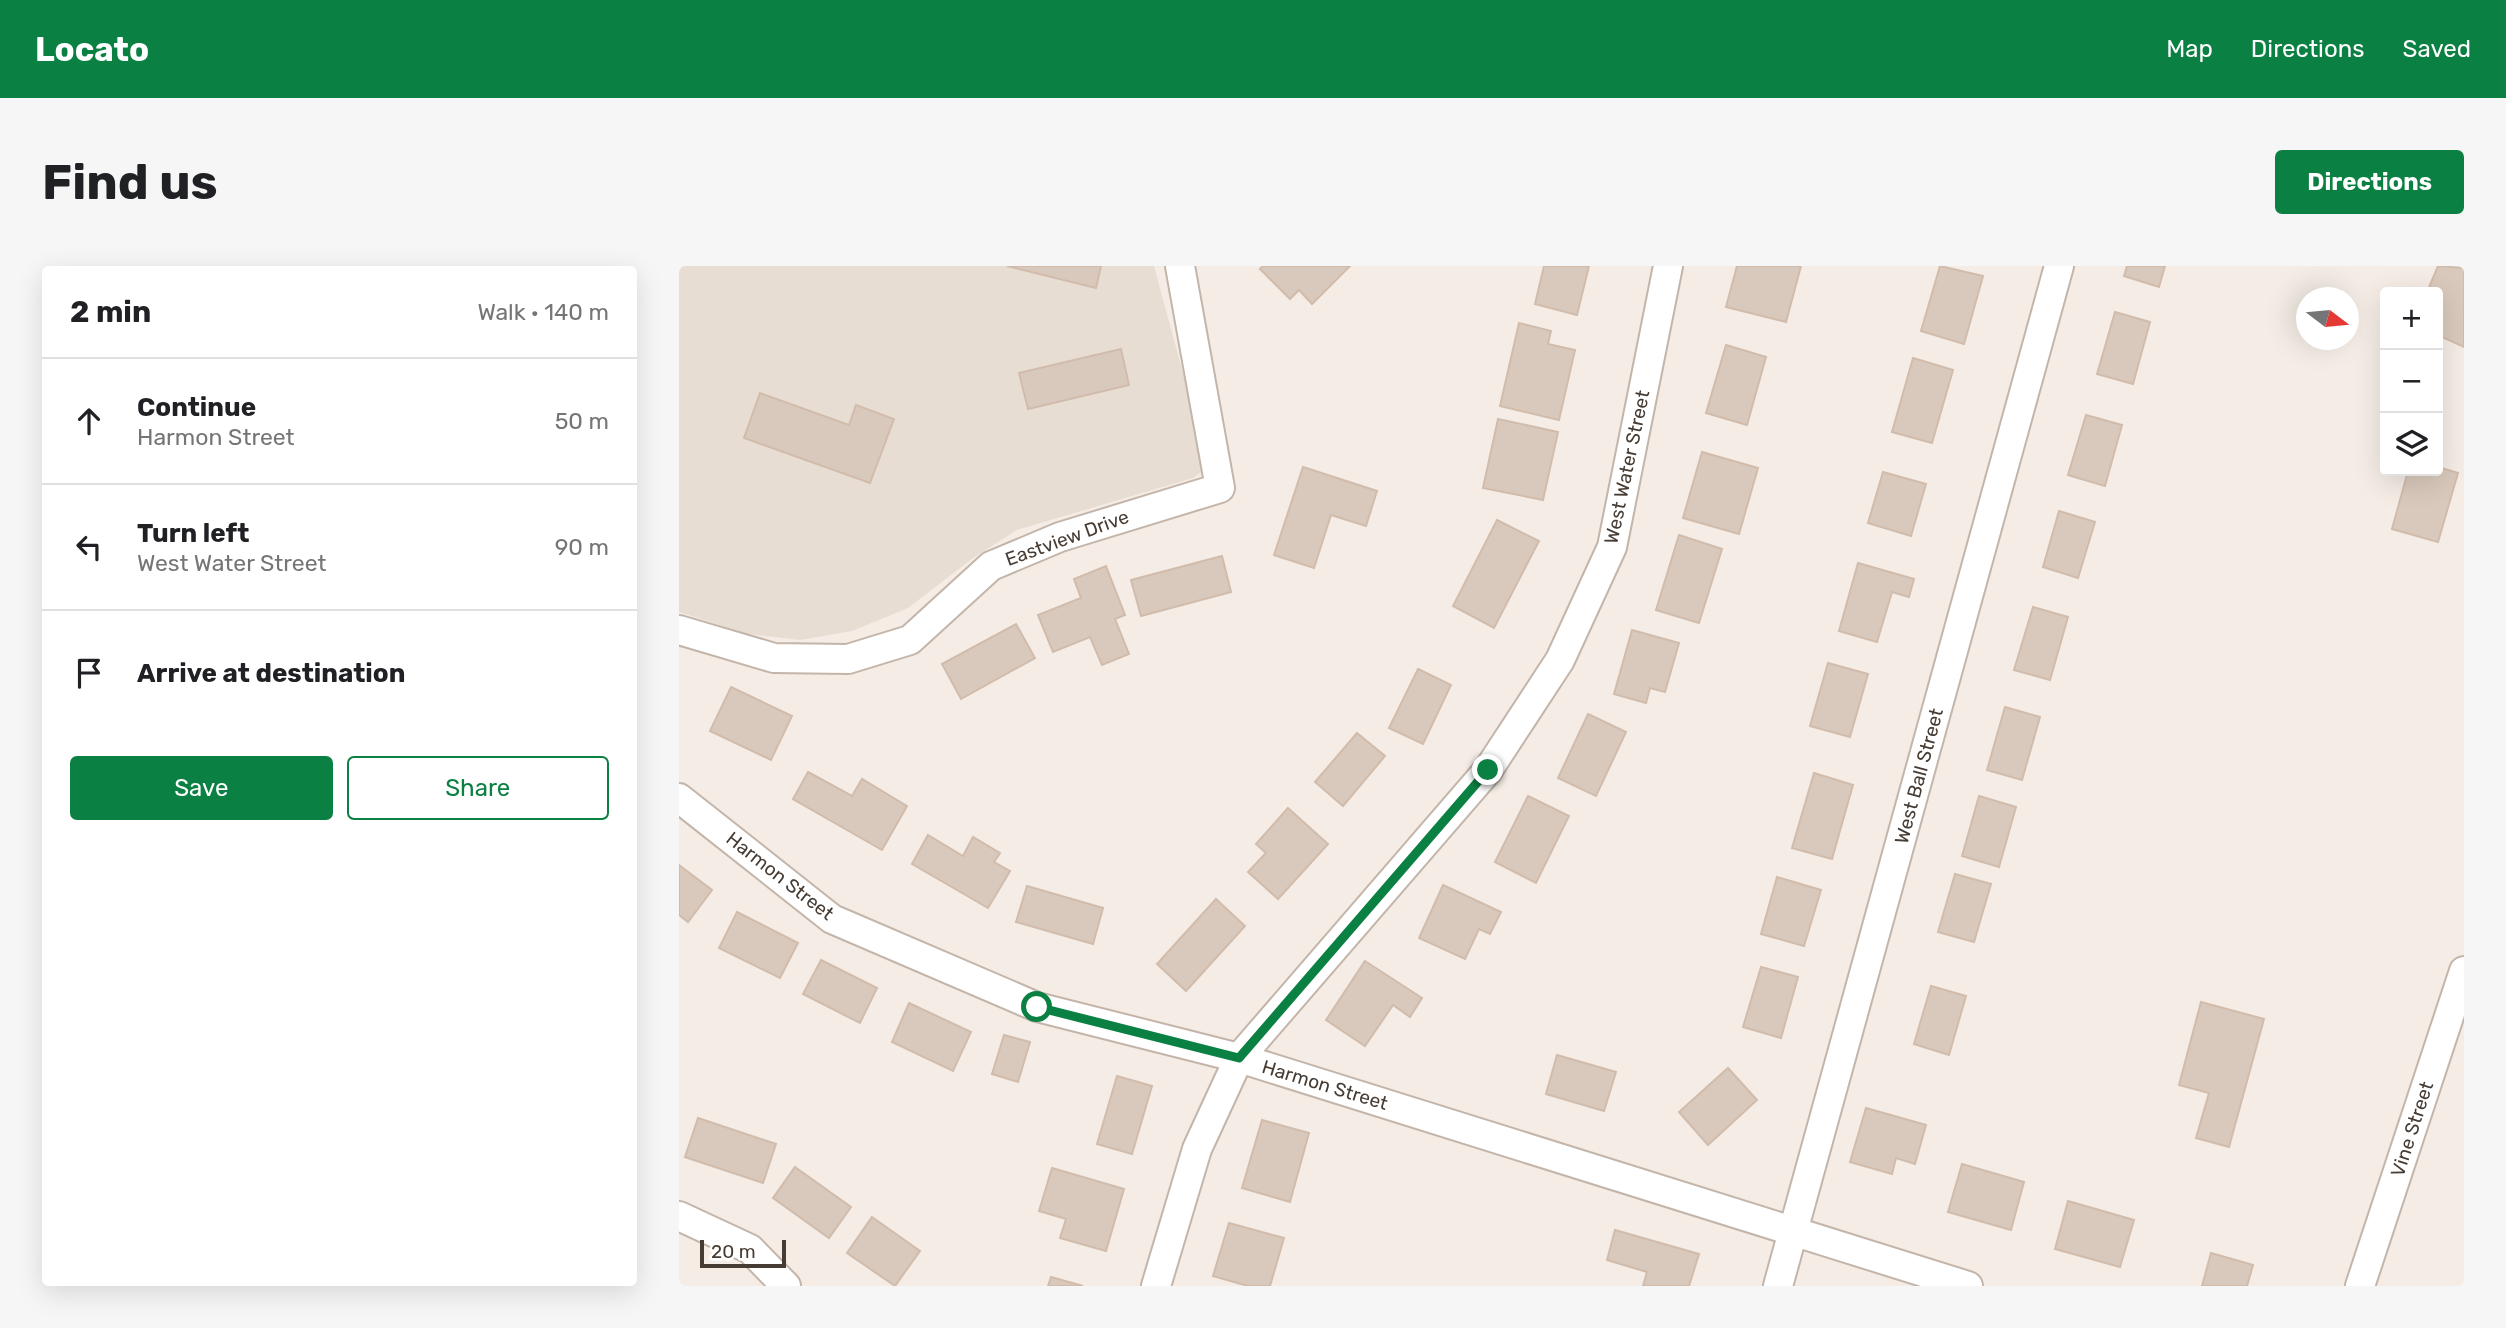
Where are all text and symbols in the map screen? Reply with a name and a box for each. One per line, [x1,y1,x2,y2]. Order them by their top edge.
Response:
text: Locato [35,30,149,69]
text: Map [2166,35,2213,63]
text: Directions [2251,35,2364,63]
text: Saved [2402,35,2471,63]
button: Directions [2275,150,2464,214]
text: Find us [42,153,218,211]
north arrow [2296,287,2359,350]
map controls [2380,287,2443,476]
button: + [2380,287,2443,350]
text: 2 min [70,294,151,330]
text: Walk · 140 m [477,298,609,326]
button: − [2380,350,2443,413]
street label: West Water Street [1599,387,1655,546]
text: Continue [137,392,256,423]
icon: ahead [70,402,108,440]
text: 50 m [555,407,609,435]
button: layers [2380,413,2443,476]
text: Harmon Street [137,423,295,451]
street label: Eastview Drive [1002,505,1132,571]
text: Turn left [137,518,249,549]
icon: left [70,528,108,566]
text: 90 m [555,533,609,561]
text: West Water Street [137,549,327,577]
icon: arrive [70,654,108,692]
text: Arrive at destination [137,658,405,689]
street label: West Ball Street [1890,705,1948,846]
route end [1472,754,1503,785]
button: Save [70,756,333,820]
button: Share [347,756,609,820]
street label: Harmon Street [722,827,839,925]
route start [1021,991,1052,1022]
street label: Harmon Street [1259,1055,1391,1115]
street label: Vine Street [2386,1078,2438,1180]
scale bar [700,1237,786,1269]
text: 20 m [711,1240,756,1263]

